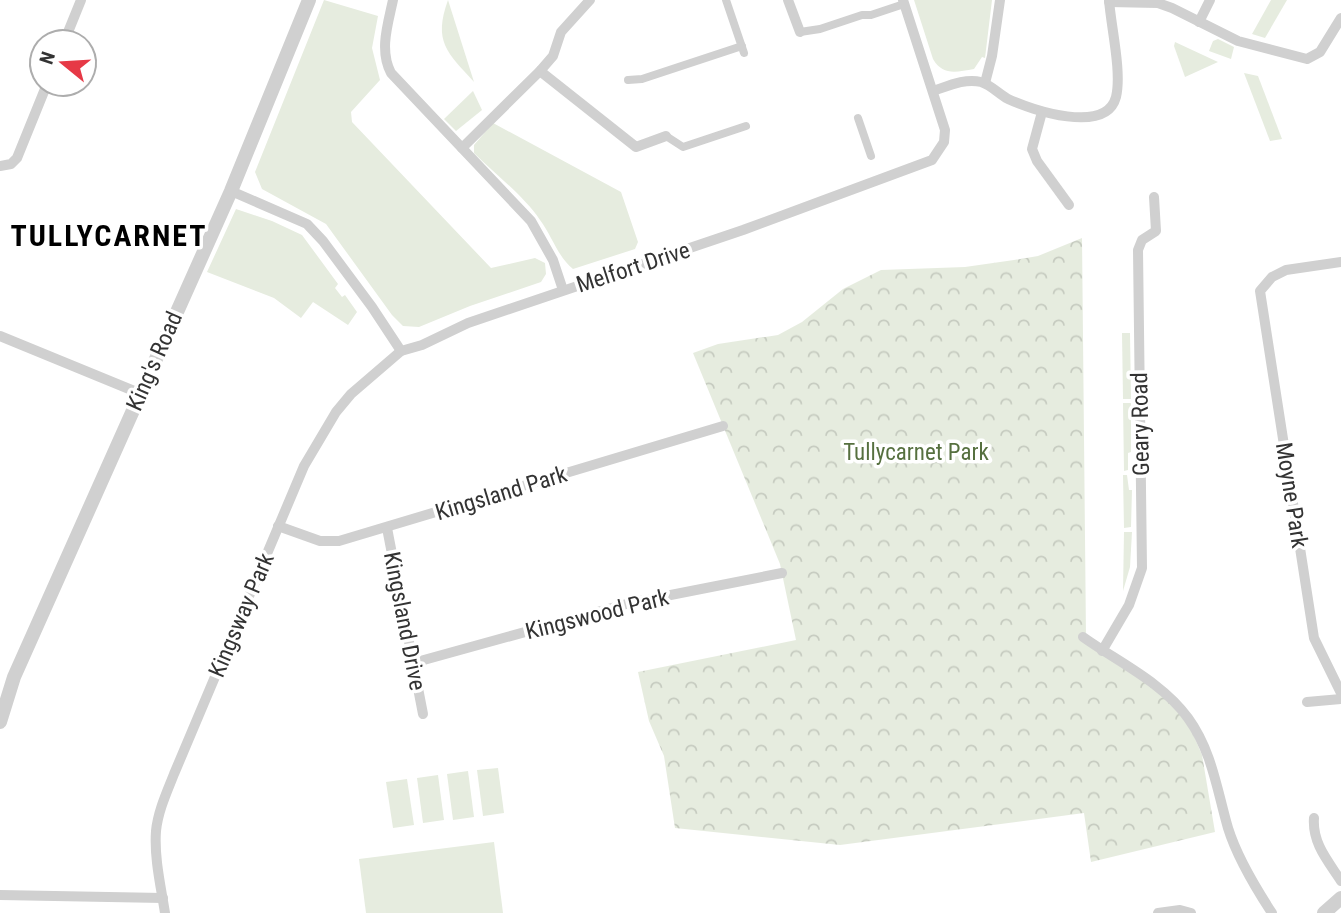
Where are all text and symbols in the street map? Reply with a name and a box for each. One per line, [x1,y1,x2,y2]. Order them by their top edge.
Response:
north arrow [28,28,98,98]
text: N [35,49,60,67]
district label: TULLYCARNET [10,218,208,253]
street label: Melfort Drive [573,236,693,299]
street label: King's Road [121,308,188,415]
street label: Geary Road [1126,372,1155,476]
park label: Tullycarnet Park [843,439,989,466]
street label: Moyne Park [1270,440,1313,550]
street label: Kingsland Park [432,461,571,526]
street label: Kingsway Park [203,548,280,681]
street label: Kingsland Drive [378,549,431,693]
street label: Kingswood Park [523,584,672,645]

